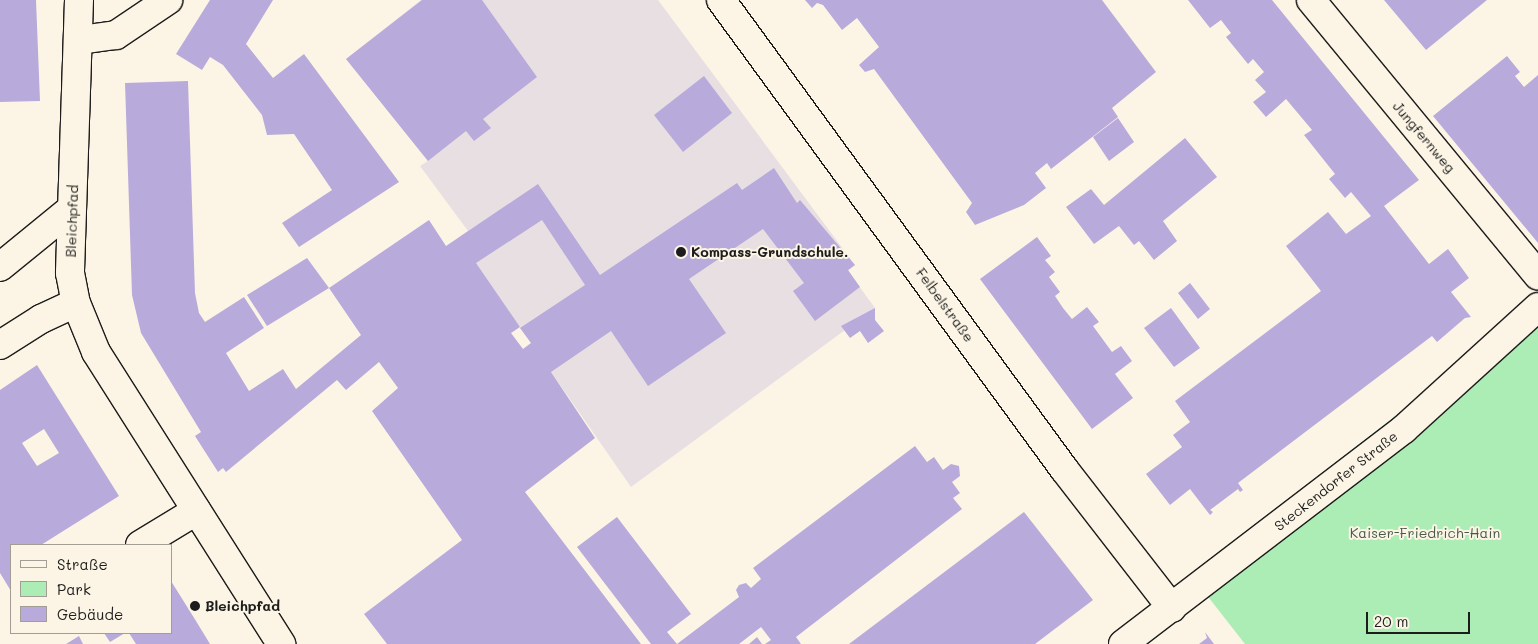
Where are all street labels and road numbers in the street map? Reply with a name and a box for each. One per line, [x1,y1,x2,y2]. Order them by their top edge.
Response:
street label: Jungfernweg [1389,98,1459,176]
street label: Bleichpfad [62,184,82,258]
street label: Felbelstraße [913,265,977,345]
street label: Steckendorfer Straße [1271,428,1401,534]

